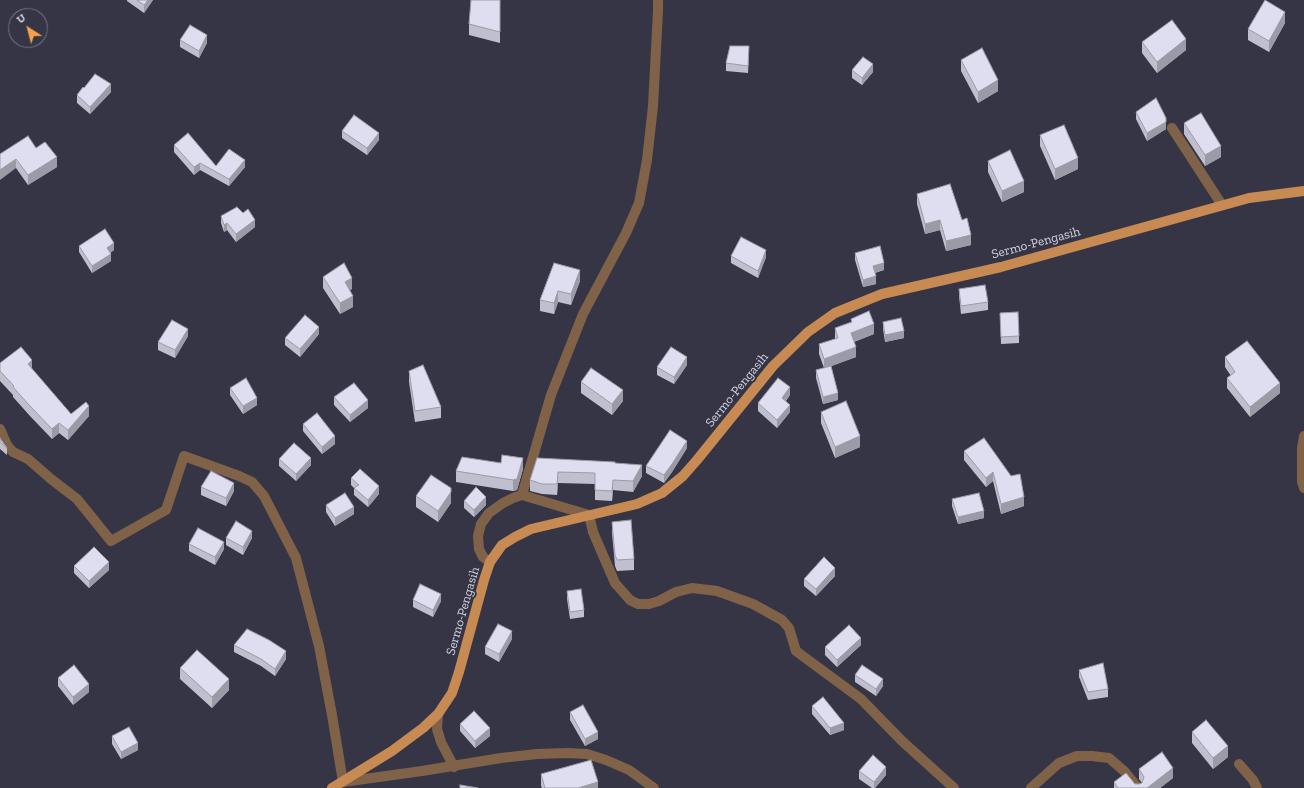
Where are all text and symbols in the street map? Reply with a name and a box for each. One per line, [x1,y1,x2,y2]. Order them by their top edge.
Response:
north arrow [8,8,48,48]
text: U [14,11,28,26]
street label: Sermo-Pengasih [990,224,1082,262]
street label: Sermo-Pengasih [702,350,772,430]
street label: Sermo-Pengasih [443,565,483,657]

